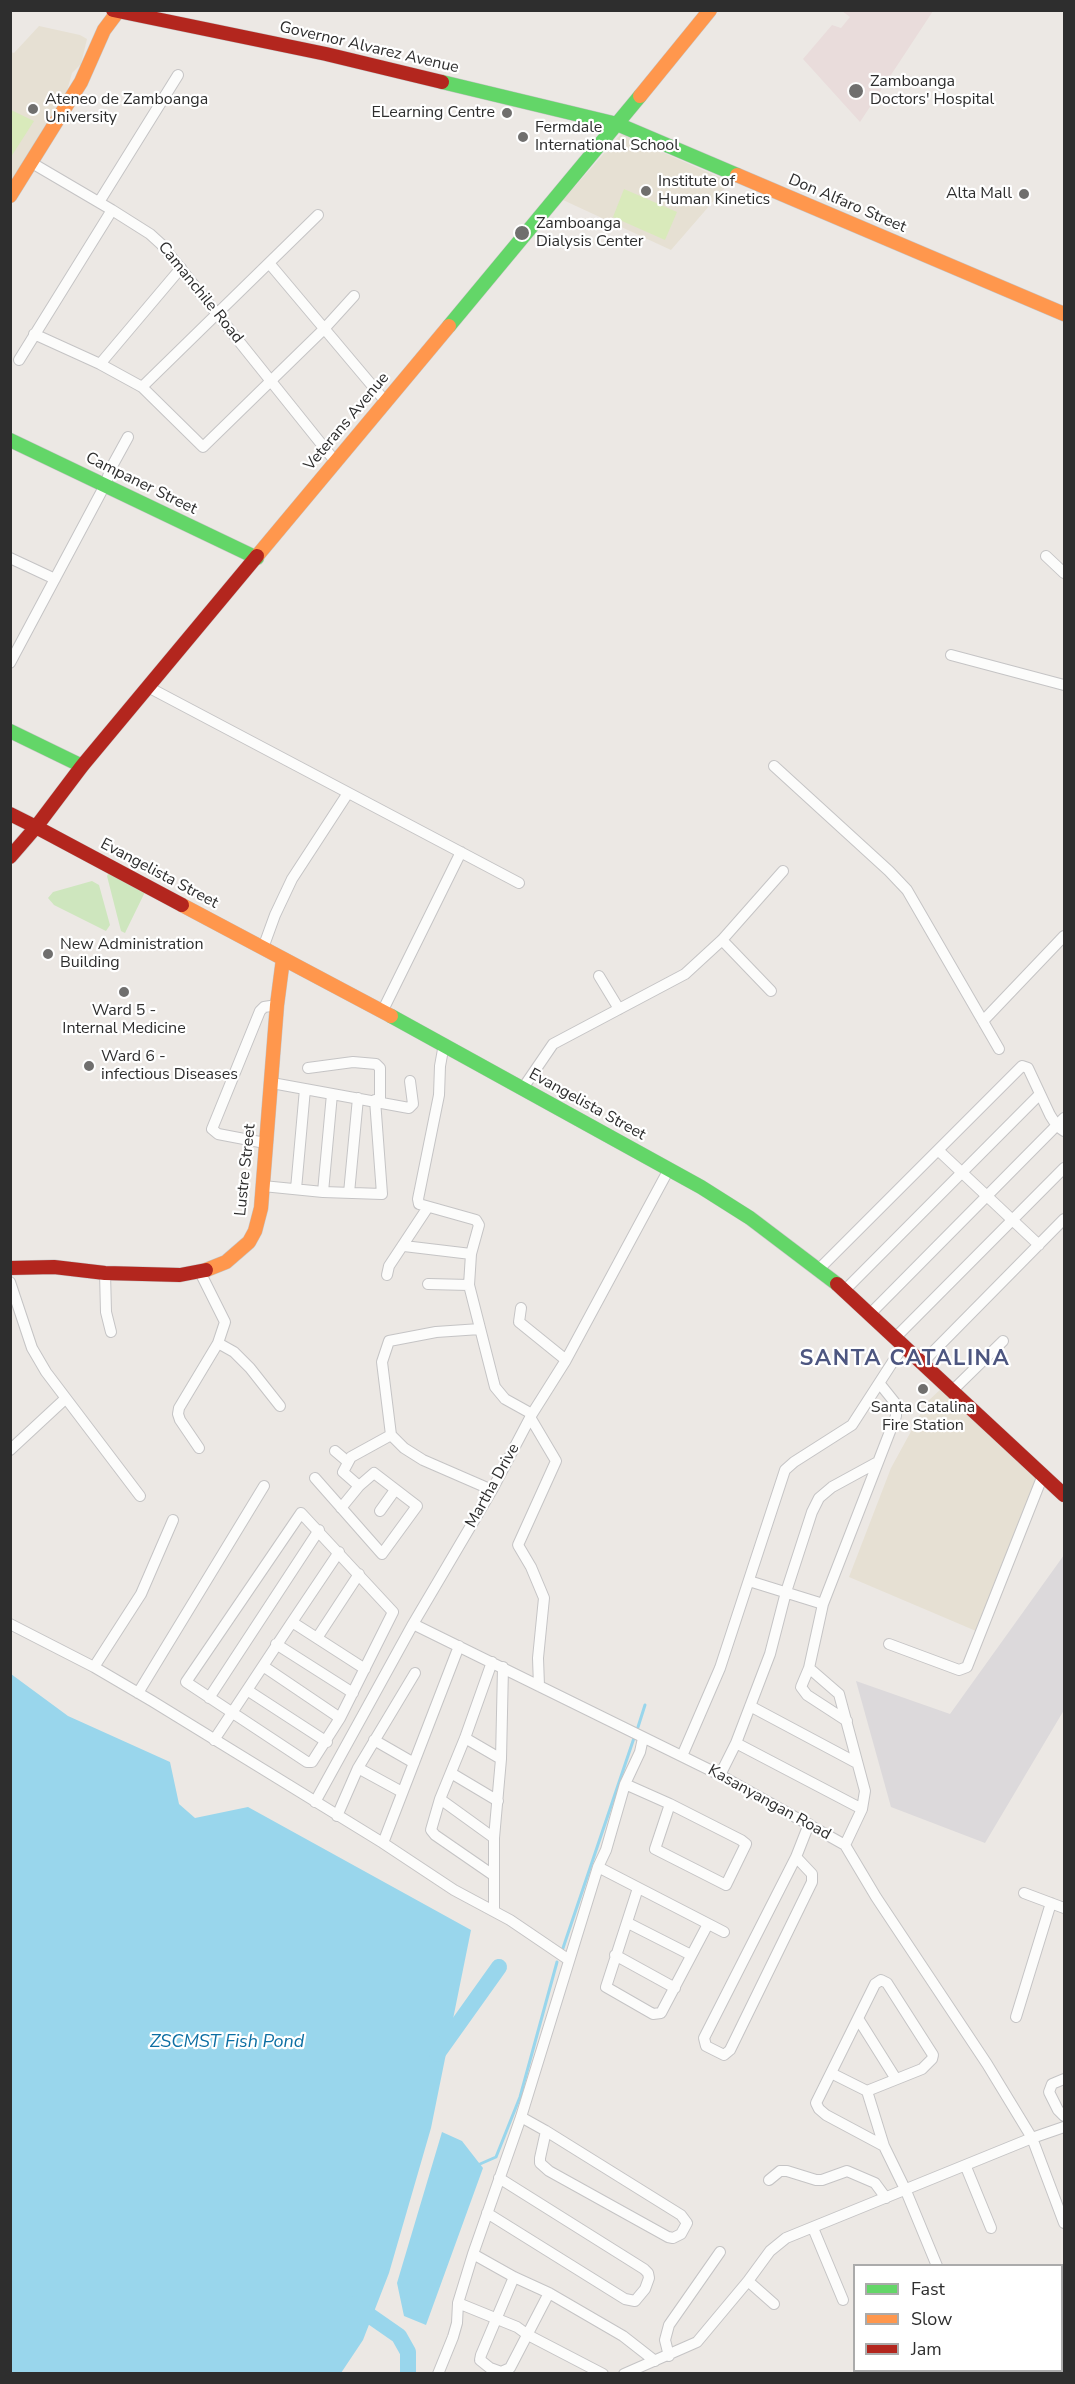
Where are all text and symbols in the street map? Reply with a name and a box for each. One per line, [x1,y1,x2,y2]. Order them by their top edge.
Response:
street label: Governor Alvarez Avenue [277,18,461,78]
place label: Zamboanga Doctors' Hospital [870,72,994,110]
marker: Zamboanga Doctors' Hospital [847,82,865,100]
place label: Ateneo de Zamboanga University [45,90,208,128]
marker: Ateneo de Zamboanga University [26,102,40,116]
place label: ELearning Centre [371,103,495,123]
marker: ELearning Centre [500,106,514,120]
place label: Fermdale International School [535,118,679,156]
marker: Fermdale International School [516,130,530,144]
street label: Don Alfaro Street [785,170,909,238]
place label: Institute of Human Kinetics [658,172,770,210]
marker: Institute of Human Kinetics [639,184,653,198]
place label: Alta Mall [946,184,1012,204]
marker: Alta Mall [1017,187,1031,201]
place label: Zamboanga Dialysis Center [536,214,643,252]
marker: Zamboanga Dialysis Center [513,224,531,242]
street label: Camanchile Road [153,238,247,348]
street label: Veterans Avenue [300,369,394,475]
street label: Campaner Street [82,449,200,519]
street label: Evangelista Street [97,835,221,913]
place label: New Administration Building [60,935,204,973]
marker: New Administration Building [41,947,55,961]
marker: Ward 5 - Internal Medicine [117,985,131,999]
place label: Ward 5 - Internal Medicine [62,1001,186,1039]
place label: Ward 6 - infectious Diseases [101,1047,238,1085]
marker: Ward 6 - infectious Diseases [82,1059,96,1073]
street label: Evangelista Street [525,1065,649,1145]
street label: Lustre Street [232,1123,260,1217]
district label: SANTA CATALINA [800,1347,1010,1373]
marker: Santa Catalina Fire Station [916,1382,930,1396]
place label: Santa Catalina Fire Station [871,1398,975,1436]
street label: Martha Drive [462,1440,524,1532]
street label: Kasanyangan Road [704,1761,834,1845]
water label: ZSCMST Fish Pond [150,2032,304,2054]
legend [853,2264,1063,2372]
text: Fast [911,2277,945,2301]
text: Slow [911,2307,952,2331]
text: Jam [911,2337,942,2361]

